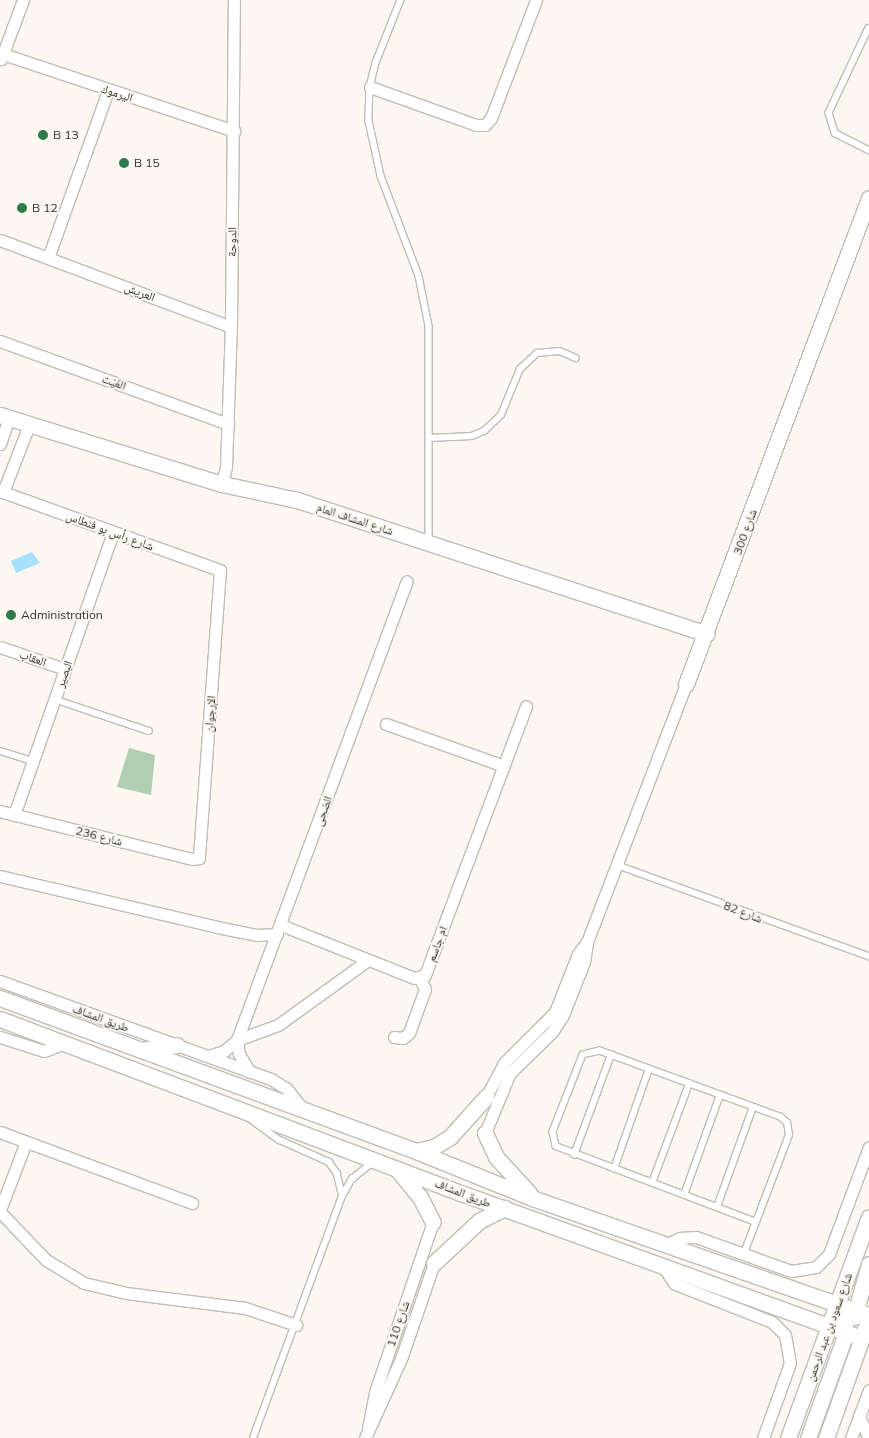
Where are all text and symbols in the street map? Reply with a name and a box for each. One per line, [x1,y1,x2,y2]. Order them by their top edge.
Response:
street label: اليرموك [99,81,135,105]
place label: B 13 [53,128,79,142]
marker: B 13 [37,129,49,141]
place label: B 15 [134,156,160,170]
marker: B 15 [118,157,130,169]
place label: B 12 [32,201,58,215]
marker: B 12 [16,202,28,214]
street label: الدوحة [225,227,239,257]
street label: العريش [123,280,157,304]
street label: الغَيْث [100,371,128,393]
street label: شارع المشاف العام [315,500,395,538]
street label: شارع 300 [730,507,760,557]
street label: شارع رأس بو فنطاس [64,508,156,554]
place label: Administration [21,608,103,622]
marker: Administration [5,609,17,621]
street label: العقاب [18,647,48,669]
street label: البصير [53,659,75,689]
street label: الإرجوان [202,695,218,733]
street label: الضحى [311,794,335,828]
street label: شارع 236 [74,823,124,849]
street label: شارع 82 [722,898,764,926]
street label: ام جاسم [424,924,450,964]
street label: طريق المشاف [71,1001,131,1035]
street label: طريق المشاف [433,1176,493,1210]
street label: شارع سعود بن عبد الرحمن [803,1271,855,1383]
street label: شارع 110 [383,1299,413,1349]

